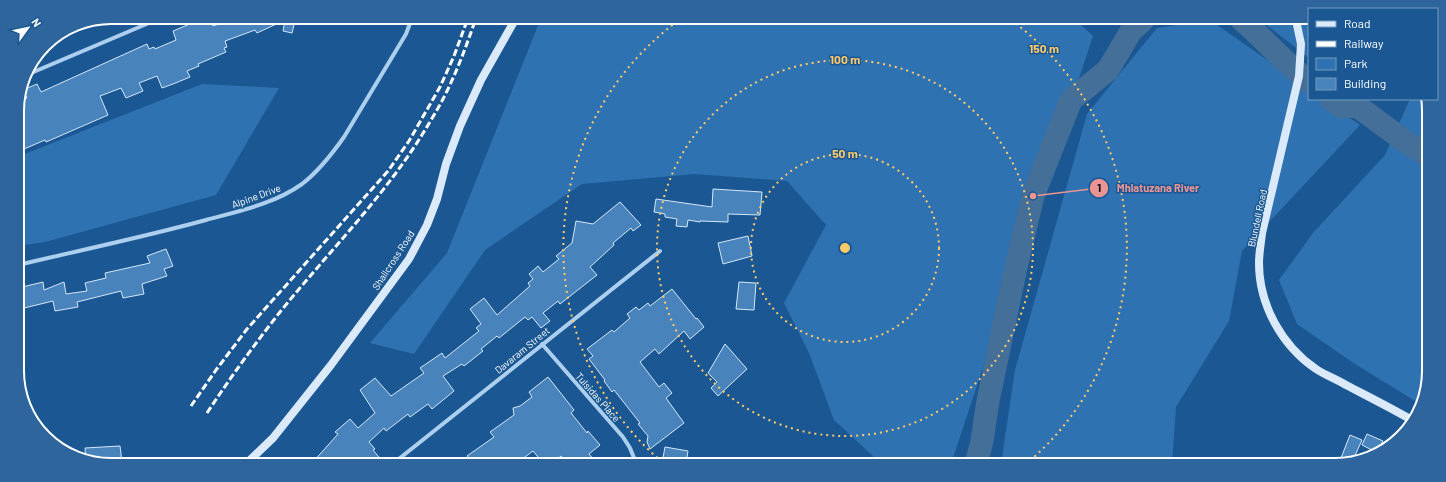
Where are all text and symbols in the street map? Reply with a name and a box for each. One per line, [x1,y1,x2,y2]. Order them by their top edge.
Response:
north arrow [8,8,48,48]
legend [1308,8,1438,100]
text: N [29,16,44,29]
text: Road [1344,16,1371,30]
text: Railway [1344,36,1384,50]
text: 150 m [1029,41,1059,55]
text: 100 m [830,52,860,66]
text: Park [1344,56,1368,70]
text: Building [1344,76,1386,90]
text: 50 m [832,146,858,160]
callout: Mhlatuzana River [1089,176,1207,199]
text: 1 [1097,180,1101,194]
text: Mhlatuzana River [1117,181,1200,194]
street label: Alpine Drive [230,182,282,210]
street label: Blundell Road [1245,188,1269,248]
street label: Shallcross Road [369,228,417,292]
centre of rings [838,241,852,255]
street label: Davaram Street [492,324,552,376]
street label: Tulsidas Place [573,370,623,424]

